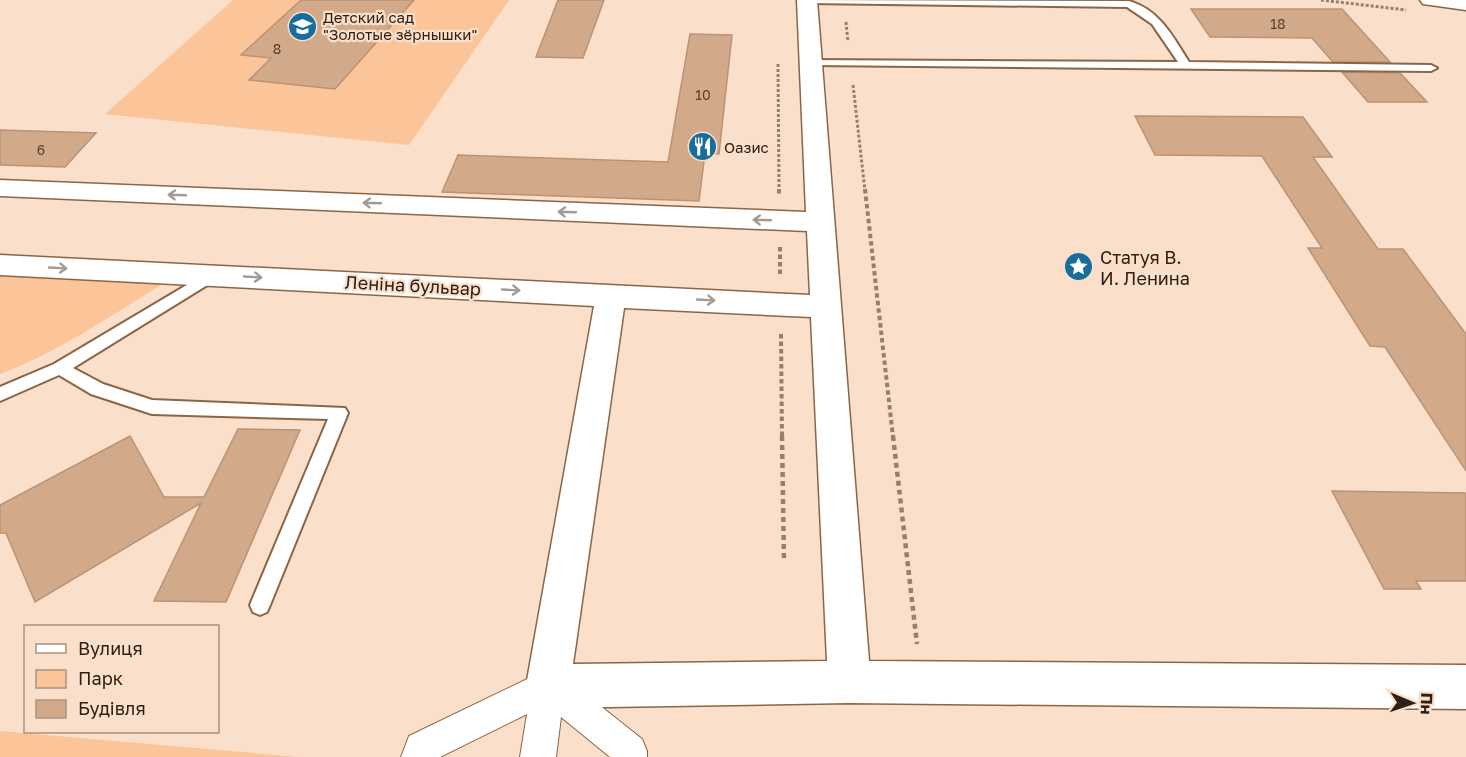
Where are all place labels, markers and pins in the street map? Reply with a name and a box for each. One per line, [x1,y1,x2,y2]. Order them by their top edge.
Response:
place label: Детский сад "Золотые зёрнышки" [323,8,477,43]
school or university icon: Детский сад "Золотые зёрнышки" [286,10,318,42]
restaurant icon: Оазис [687,131,719,163]
place label: Оазис [724,138,769,156]
place label: Статуя В. И. Ленина [1100,246,1190,289]
place icon: Статуя В. И. Ленина [1063,251,1095,283]

